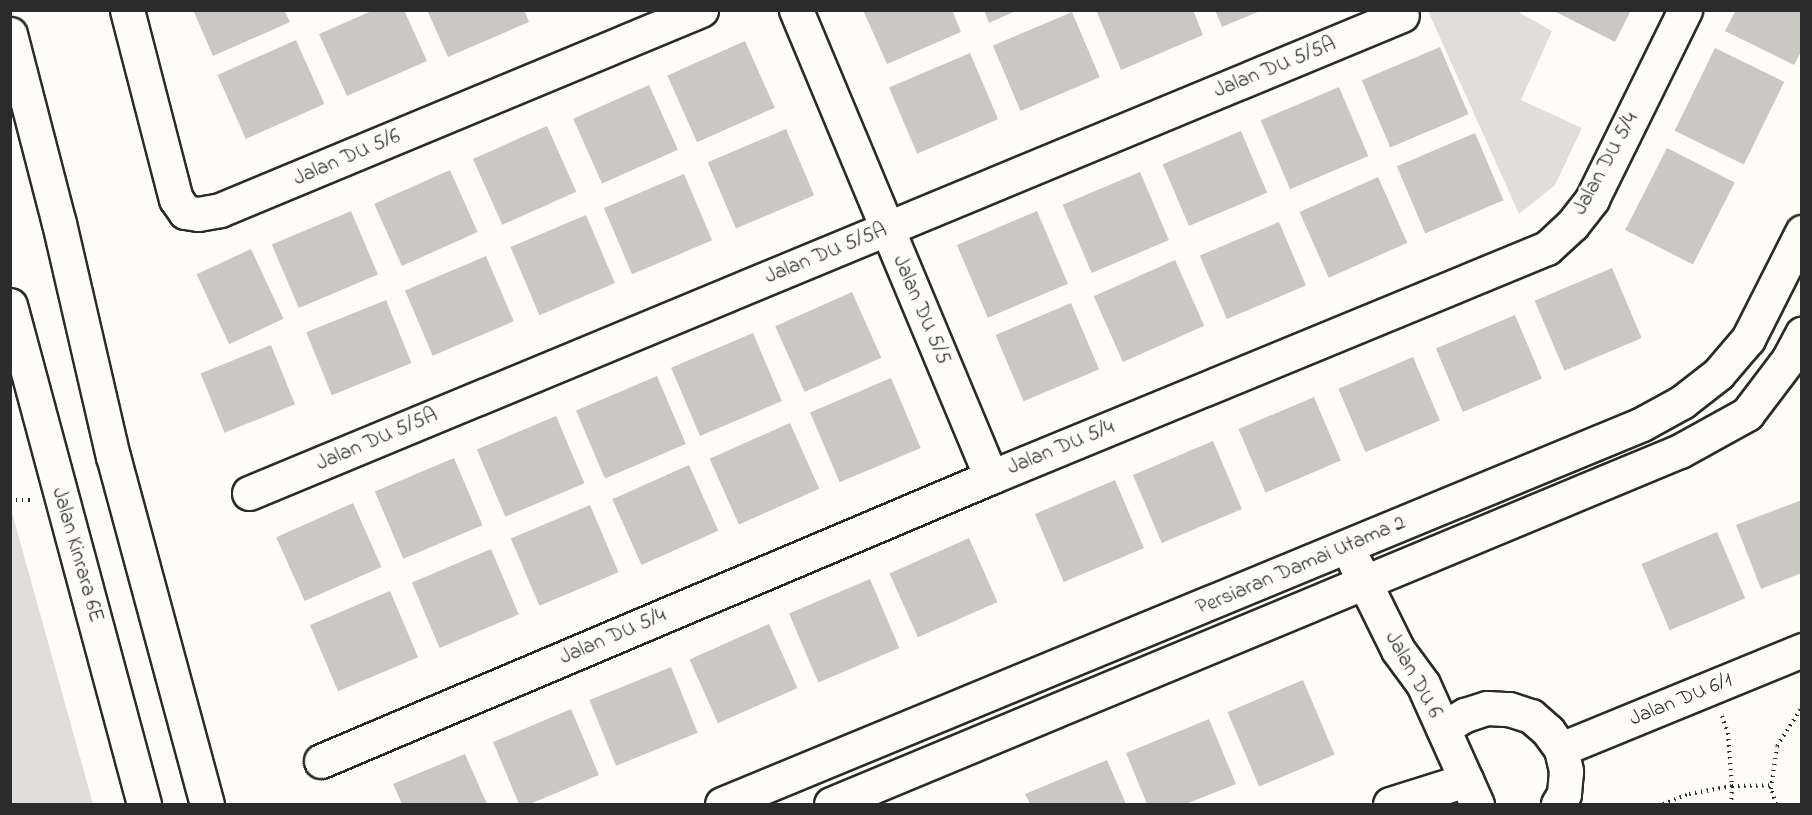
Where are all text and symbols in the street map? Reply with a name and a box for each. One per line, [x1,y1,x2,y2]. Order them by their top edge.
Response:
street label: Jalan DU 5/5A [1210,32,1340,104]
street label: Jalan DU 5/4 [1568,108,1644,220]
street label: Jalan DU 5/6 [290,124,404,192]
street label: Jalan DU 5/5A [761,218,891,290]
street label: Jalan DU 5/5 [887,251,955,369]
street label: Jalan DU 5/5A [312,403,442,477]
street label: Jalan DU 5/4 [1004,415,1118,481]
street label: Jalan Kinrara 6E [46,485,108,625]
street label: Persiaran Damai Utama 2 [1193,511,1409,621]
street label: Jalan DU 5/4 [556,603,670,671]
street label: Jalan DU 6 [1379,627,1447,723]
street label: Jalan DU 6/1 [1626,668,1736,732]

